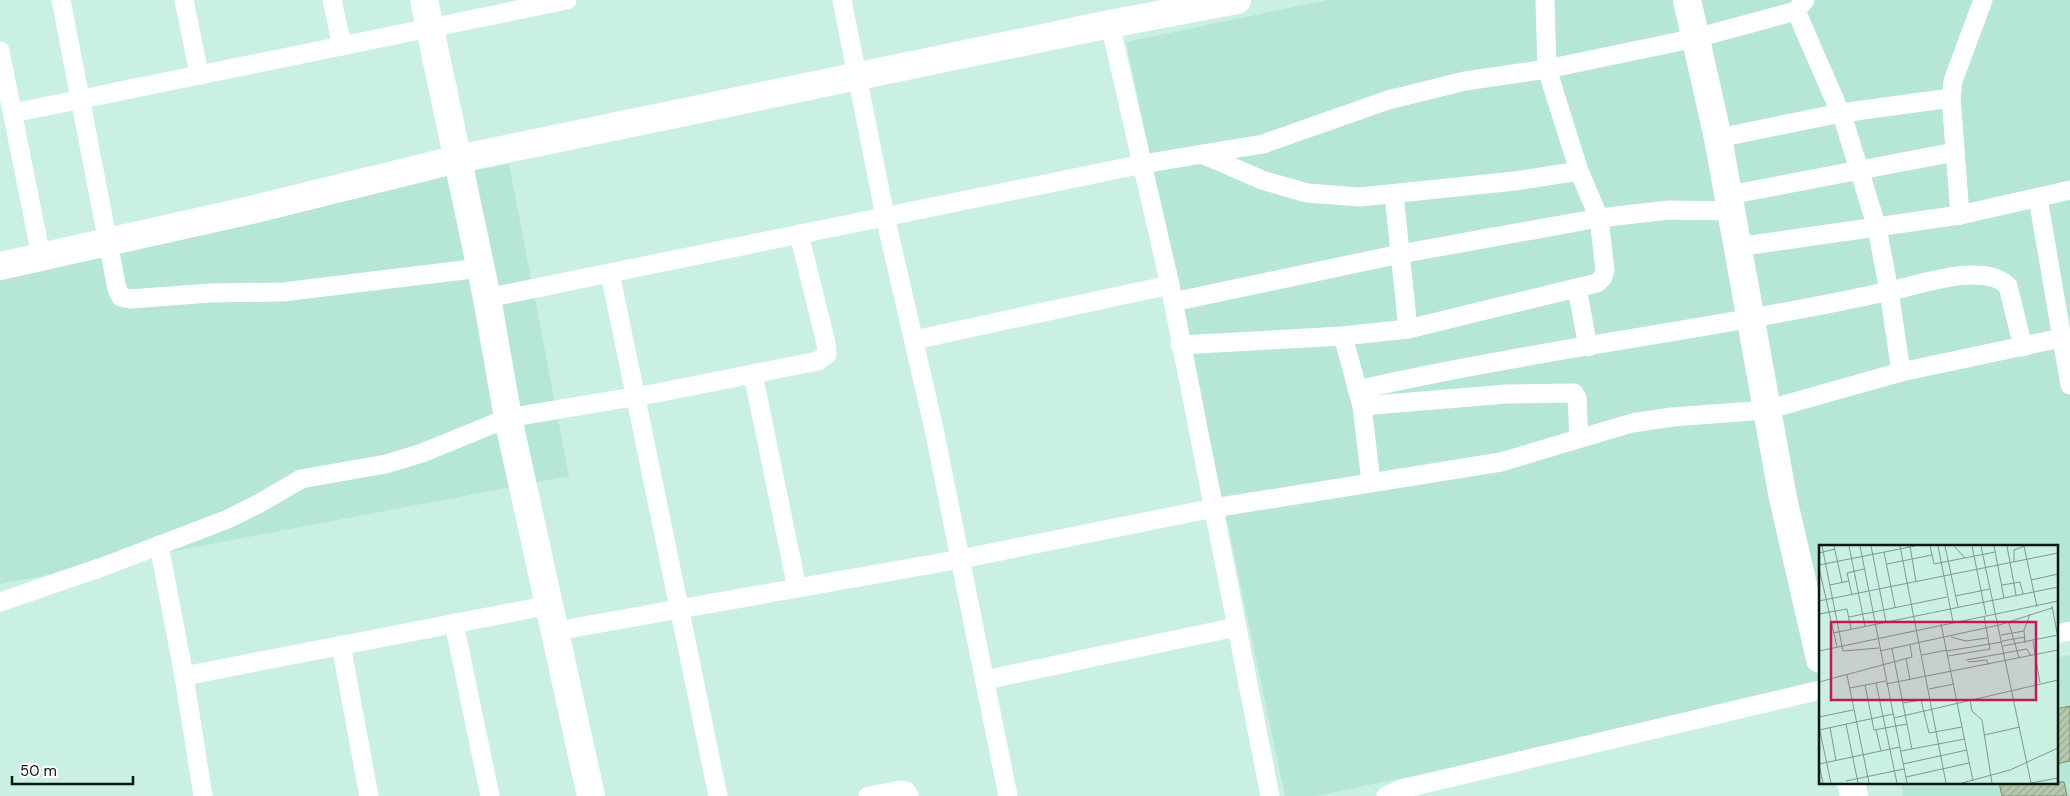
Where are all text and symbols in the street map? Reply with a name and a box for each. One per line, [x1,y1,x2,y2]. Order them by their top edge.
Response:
inset map [1819,545,2058,784]
scale bar [12,754,134,786]
text: 50 m [20,761,57,781]

